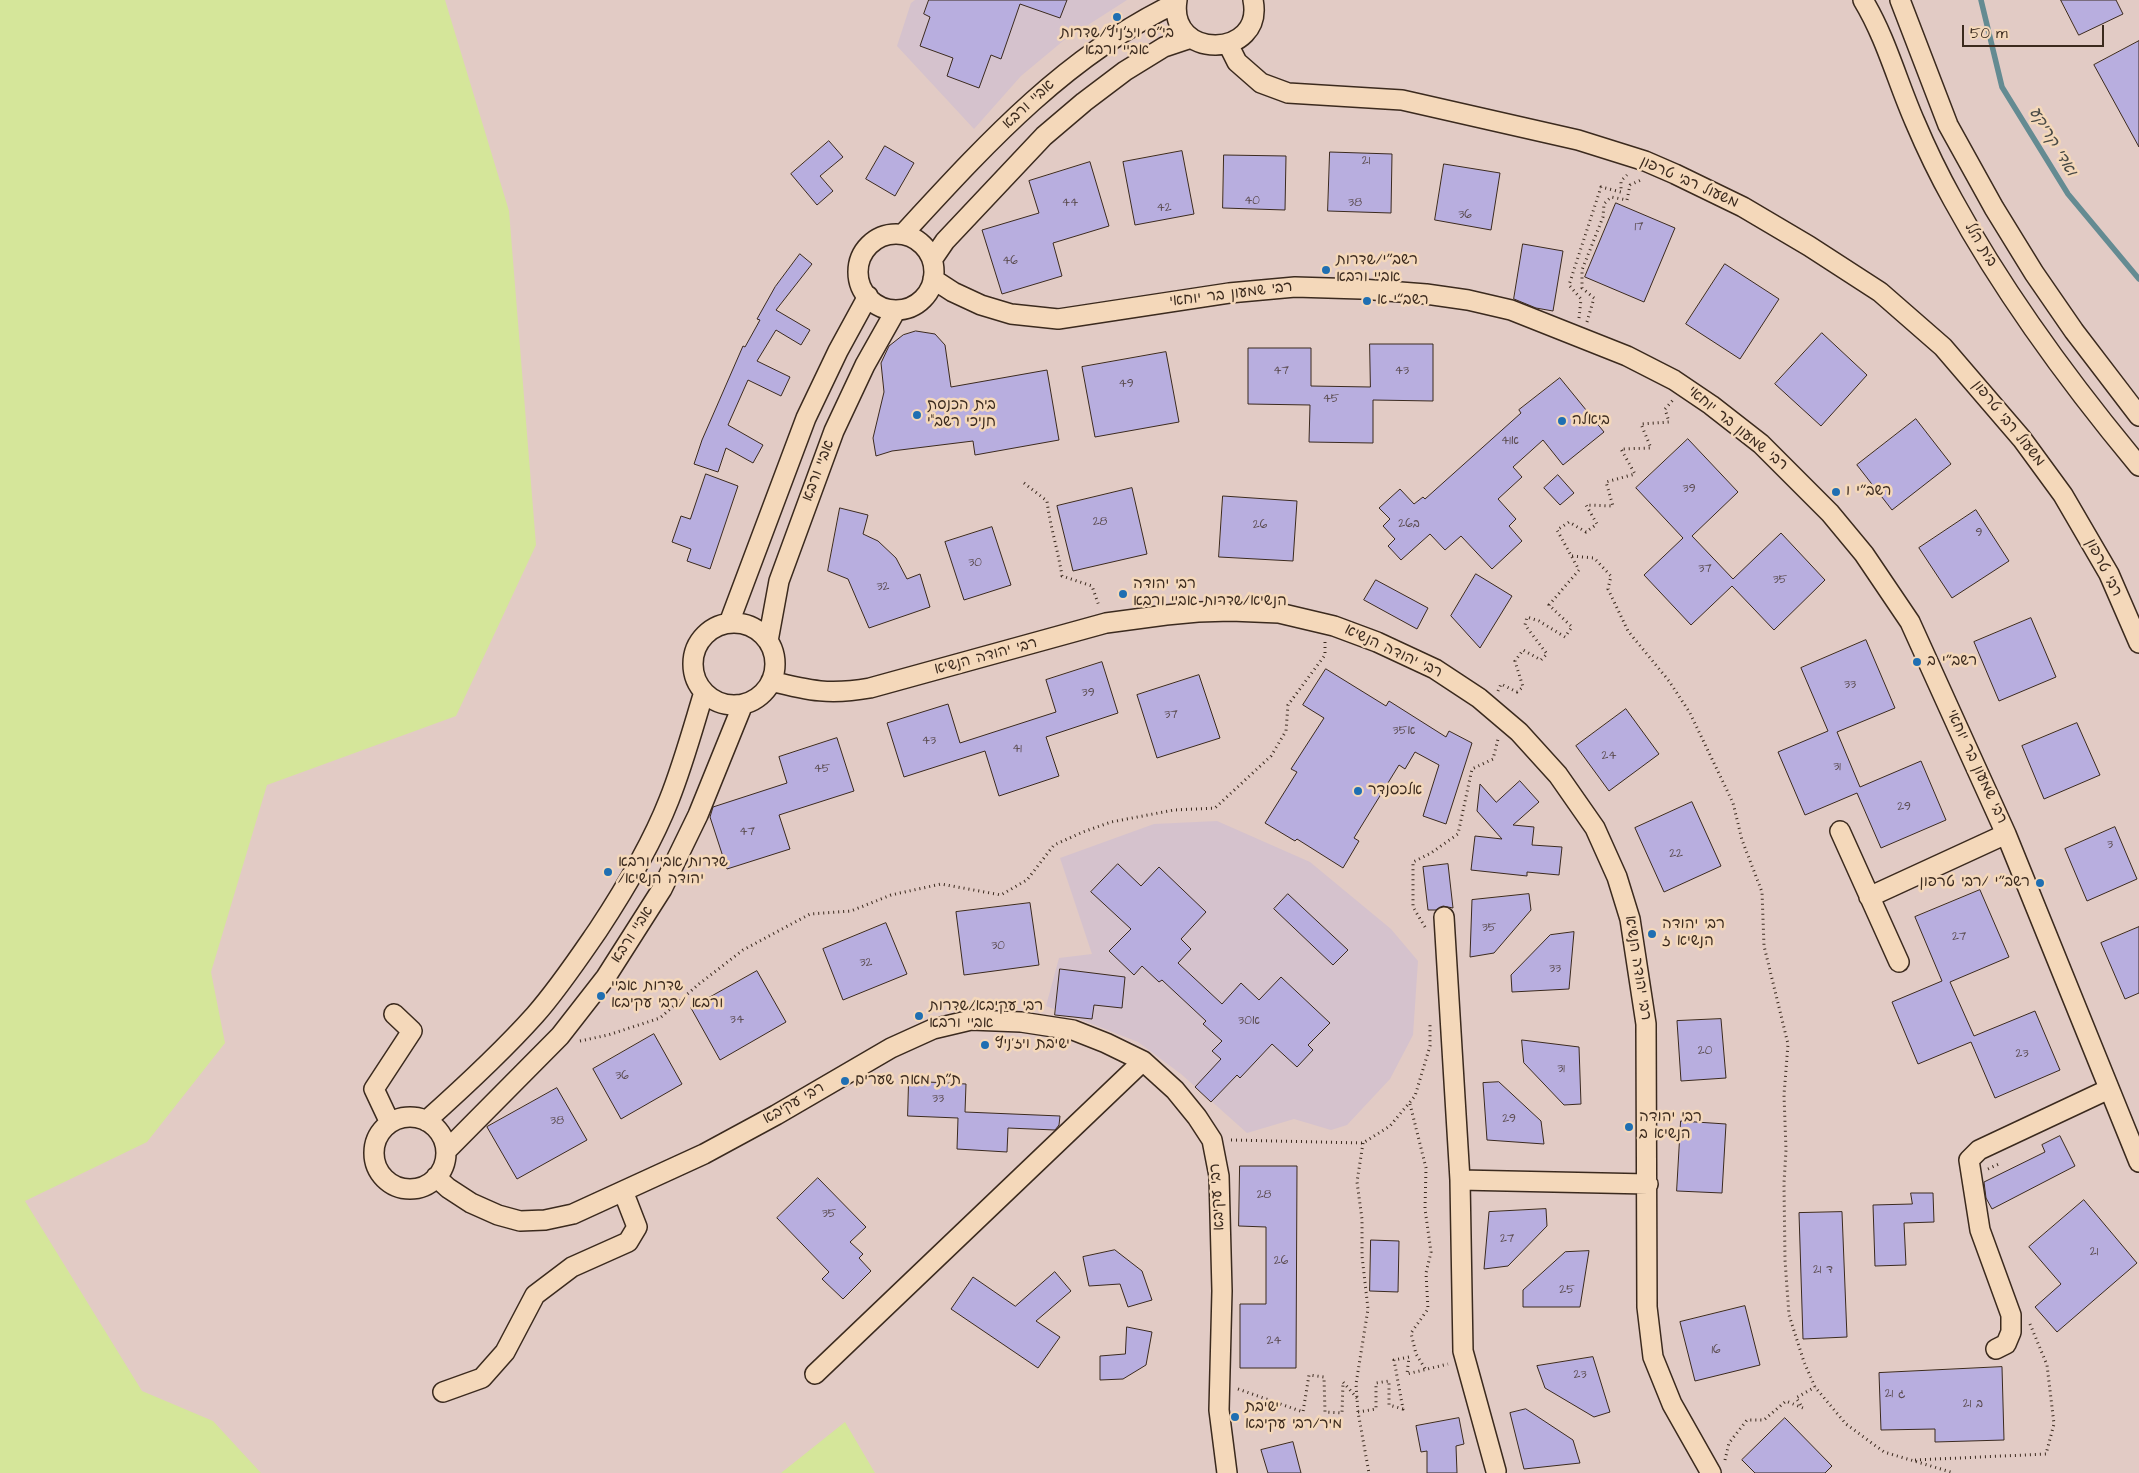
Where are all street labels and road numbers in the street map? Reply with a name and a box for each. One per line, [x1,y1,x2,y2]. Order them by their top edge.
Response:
street label: אביי ורבא [999,76,1059,134]
street label: משעול רבי טרפון [1637,153,1741,213]
street label: בית הלל [1960,220,2000,270]
street label: רבי שמעון בר יוחאי [1168,279,1294,311]
street label: משעול רבי טרפון [1968,377,2048,471]
street label: רבי שמעון בר יוחאי [1683,383,1791,475]
street label: אביי ורבא [799,438,839,504]
street label: רבי טרפון [2081,536,2125,600]
street label: רבי יהודה הנשיא [1341,622,1445,682]
street label: רבי יהודה הנשיא [933,635,1039,679]
street label: רבי שמעון בר יוחאי [1942,707,2010,827]
street label: אביי ורבא [608,903,658,967]
street label: רבי יהודה הנשיא [1620,914,1654,1022]
street label: רבי עקיבא [760,1079,828,1129]
street label: רבי עקיבא [1207,1163,1229,1231]

